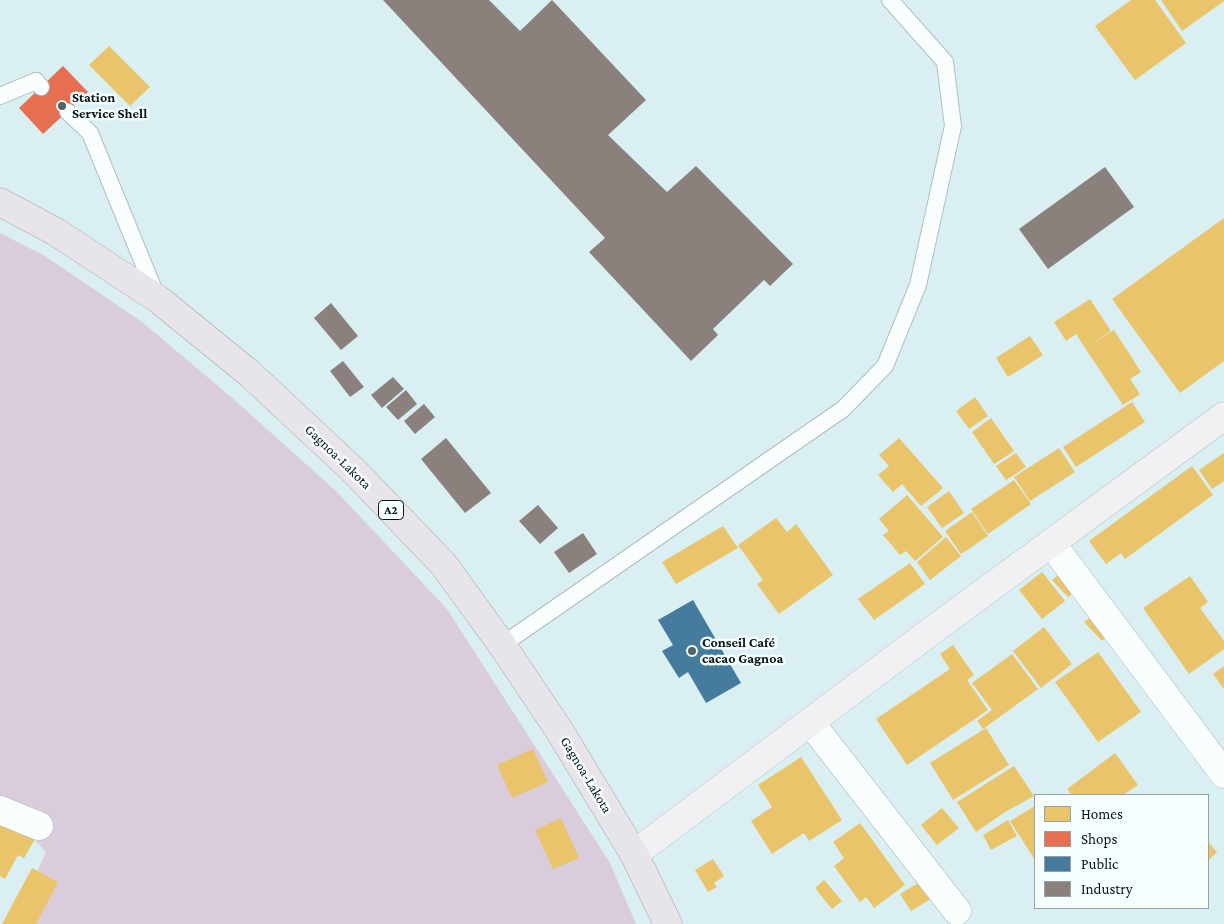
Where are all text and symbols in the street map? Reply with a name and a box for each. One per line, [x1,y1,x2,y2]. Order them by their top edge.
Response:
place label: Station Service Shell [72,90,147,122]
marker: Station Service Shell [56,100,68,112]
street label: Gagnoa-Lakota [301,421,375,493]
road number: A2 [378,500,404,520]
place label: Conseil Café cacao Gagnoa [702,635,783,668]
marker: Conseil Café cacao Gagnoa [686,645,698,657]
street label: Gagnoa-Lakota [557,734,615,816]
legend [1034,794,1209,909]
text: Homes [1081,806,1123,822]
text: Shops [1081,831,1117,847]
text: Public [1081,856,1118,872]
text: Industry [1081,881,1133,897]

